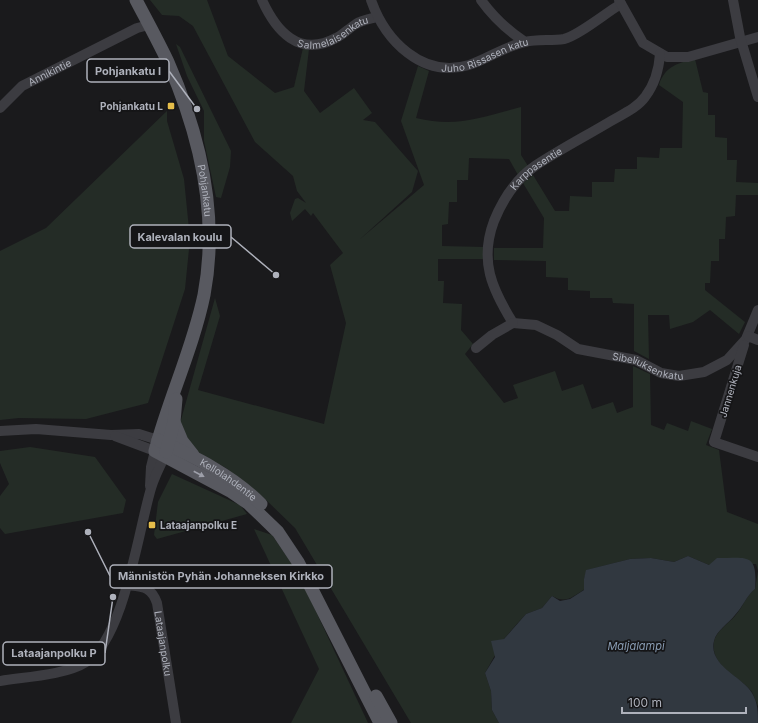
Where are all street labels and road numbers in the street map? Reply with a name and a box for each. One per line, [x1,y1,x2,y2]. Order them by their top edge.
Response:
street label: Salmelaisenkatu [296,13,370,51]
street label: Juho Rissasen katu [441,35,529,74]
street label: Annikintie [26,56,73,88]
street label: Karppasentie [507,145,564,192]
street label: Pohjankatu [196,163,215,217]
street label: Sibeliuksenkatu [611,350,684,382]
street label: Jannenkuja [716,363,744,419]
street label: Kellolahdentie [198,456,260,503]
street label: Lataajanpolku [152,610,174,677]

